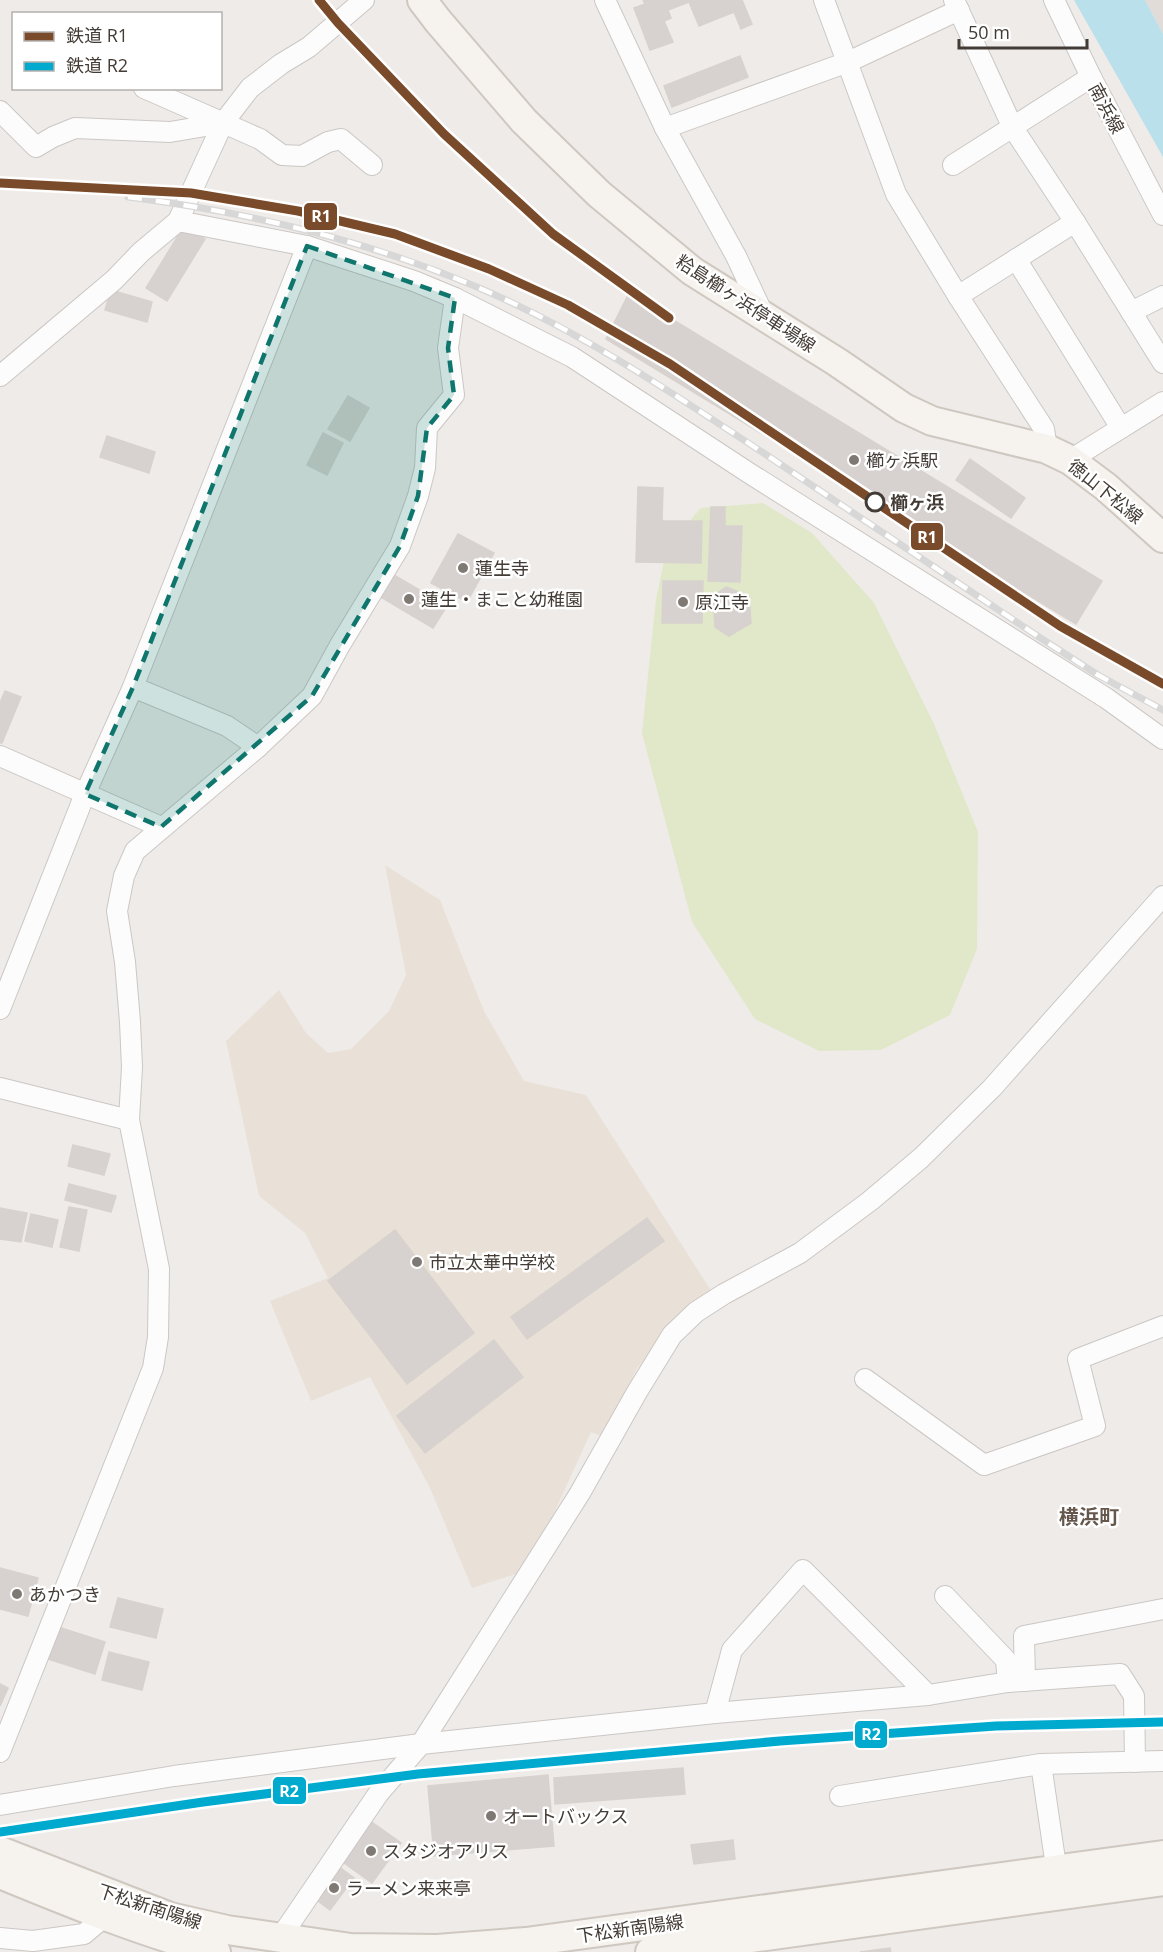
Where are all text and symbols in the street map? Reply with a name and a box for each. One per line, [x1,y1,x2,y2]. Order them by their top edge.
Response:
legend [12,12,222,90]
scale bar [959,12,1086,50]
text: 50 m [968,20,1010,44]
text: 鉄道 R1 [66,23,128,47]
text: 鉄道 R2 [66,53,128,77]
street label: 南浜線 [1084,79,1130,137]
line badge: R1 [303,202,338,231]
text: R1 [311,205,331,227]
street label: 粭島櫛ヶ浜停車場線 [672,249,820,357]
place label: 櫛ヶ浜駅 [866,448,938,472]
marker: 櫛ヶ浜駅 [847,453,861,467]
street label: 徳山下松線 [1063,453,1149,529]
place label: 櫛ヶ浜 [890,490,944,514]
marker: 櫛ヶ浜 [865,492,885,512]
line badge: R1 [910,522,944,551]
text: R1 [917,526,937,548]
place label: 蓮生寺 [475,556,529,580]
marker: 蓮生寺 [456,561,470,575]
place label: 蓮生・まこと幼稚園 [421,587,583,611]
place label: 原江寺 [695,590,749,614]
marker: 蓮生・まこと幼稚園 [402,592,416,606]
marker: 原江寺 [676,595,690,609]
place label: 市立太華中学校 [429,1250,555,1274]
marker: 市立太華中学校 [410,1255,424,1269]
district label: 横浜町 [1059,1503,1119,1530]
place label: あかつき [29,1582,101,1606]
marker: あかつき [10,1587,24,1601]
line badge: R2 [854,1720,888,1749]
text: R2 [861,1723,881,1745]
line badge: R2 [272,1776,307,1805]
text: R2 [279,1780,299,1802]
place label: オートバックス [503,1804,628,1828]
marker: オートバックス [484,1809,498,1823]
place label: スタジオアリス [383,1839,509,1863]
marker: スタジオアリス [364,1844,378,1858]
place label: ラーメン来来亭 [346,1876,471,1900]
street label: 下松新南陽線 [95,1878,205,1934]
marker: ラーメン来来亭 [327,1881,341,1895]
street label: 下松新南陽線 [575,1909,685,1947]

